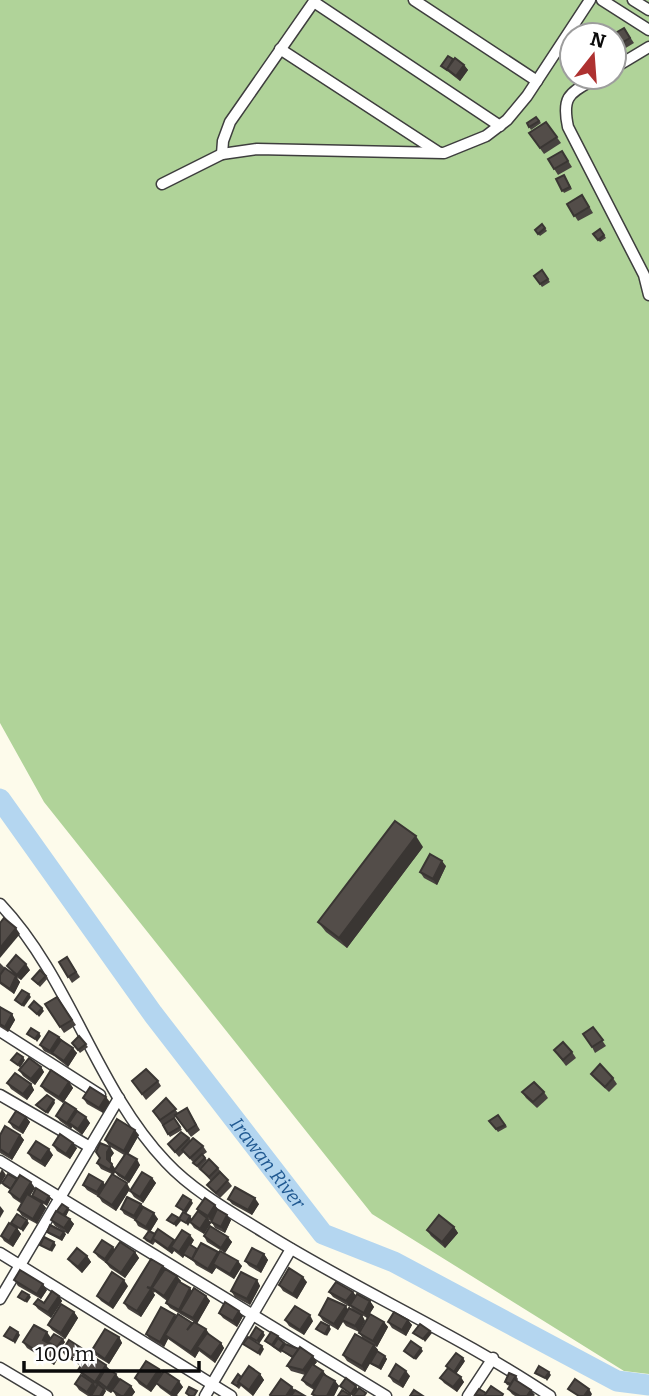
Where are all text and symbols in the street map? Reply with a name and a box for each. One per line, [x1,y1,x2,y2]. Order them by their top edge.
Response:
north arrow [558,21,628,91]
text: N [587,27,609,53]
water label: Irawan River [226,1113,311,1214]
scale bar [24,1330,200,1374]
text: 100 m [35,1341,95,1367]

